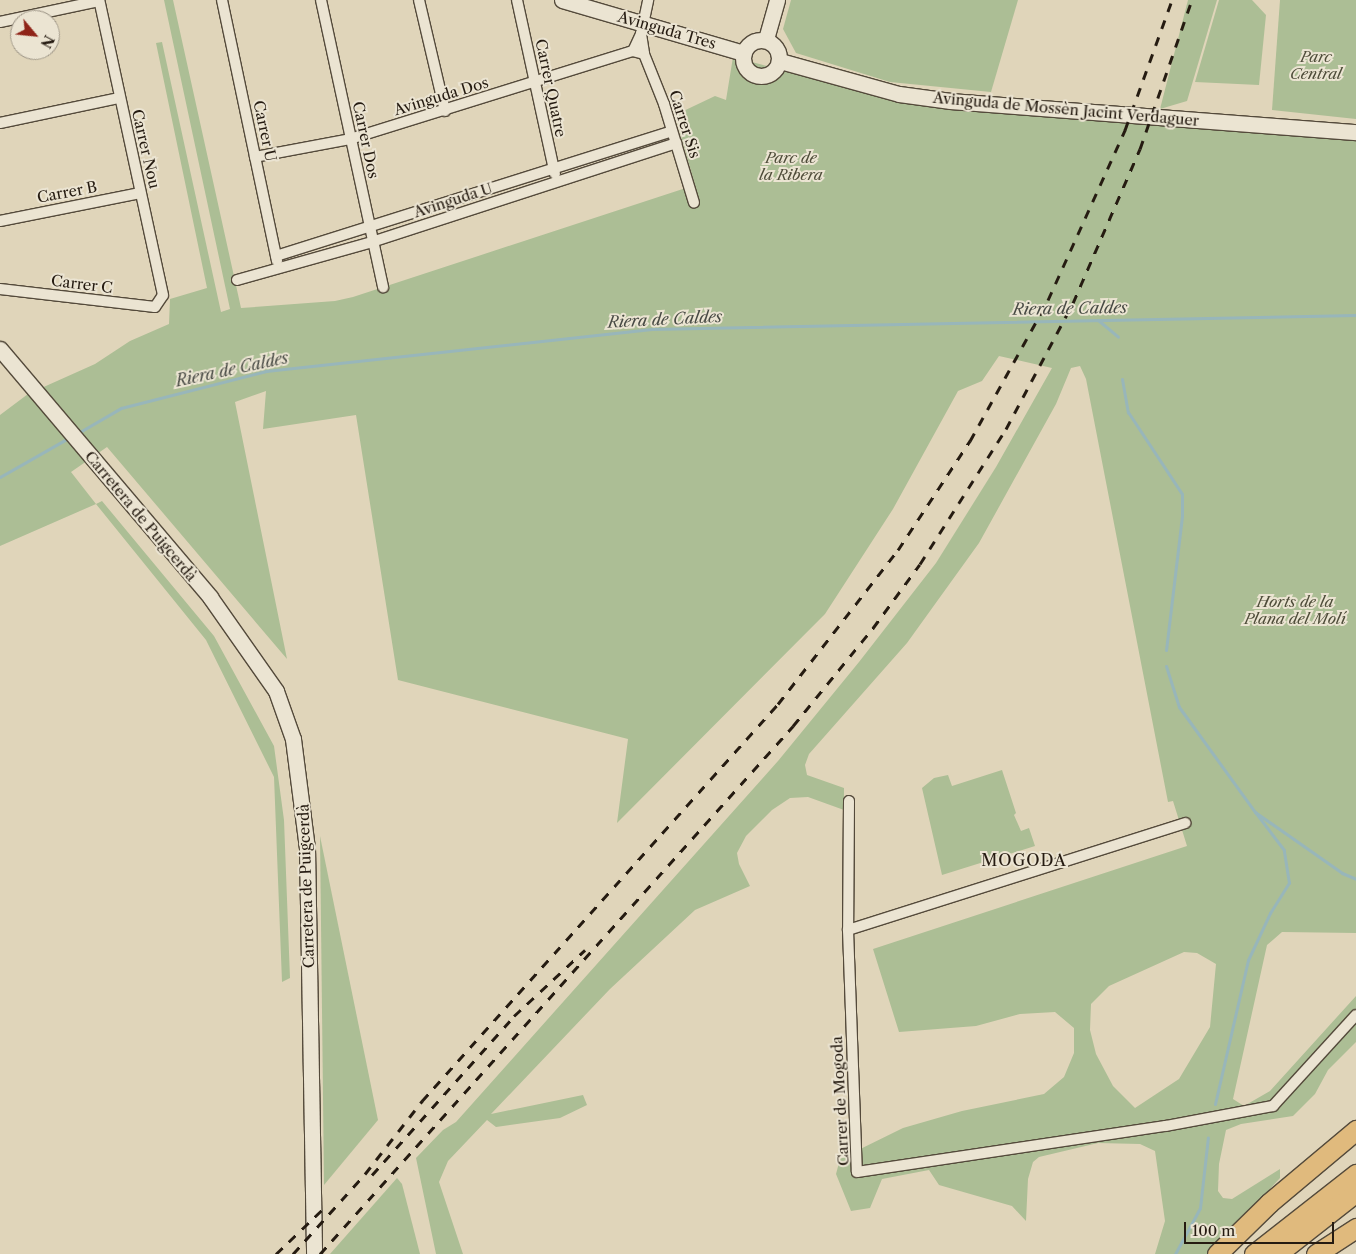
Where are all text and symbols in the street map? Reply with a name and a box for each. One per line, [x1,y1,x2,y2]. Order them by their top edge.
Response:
street label: Avinguda Tres [616,7,718,53]
north arrow [10,10,60,60]
text: N [37,32,58,51]
street label: Carrer Quatre [532,37,570,139]
park label: Parc Central [1290,47,1342,82]
street label: Avinguda Dos [391,73,491,119]
street label: Carrer Sis [666,88,704,160]
street label: Avinguda de Mossèn Jacint Verdaguer [932,88,1200,130]
street label: Carrer U [250,99,280,163]
street label: Carrer Dos [349,100,383,180]
street label: Carrer Nou [128,107,164,191]
park label: Parc de la Ribera [759,148,823,183]
street label: Carrer B [35,177,99,207]
street label: Avinguda U [411,179,495,221]
street label: Carrer C [50,271,114,297]
water label: Riera de Caldes [1012,297,1128,319]
water label: Riera de Caldes [607,306,723,332]
water label: Riera de Caldes [174,348,290,390]
street label: Carretera de Puigcerdà [81,447,201,585]
park label: Horts de la Plana del Molí [1244,592,1346,627]
street label: Carretera de Puigcerdà [294,803,318,969]
district label: MOGODA [980,850,1068,870]
street label: Carrer de Mogoda [828,1036,852,1166]
scale bar [1186,1212,1336,1244]
text: 100 m [1192,1221,1235,1240]

